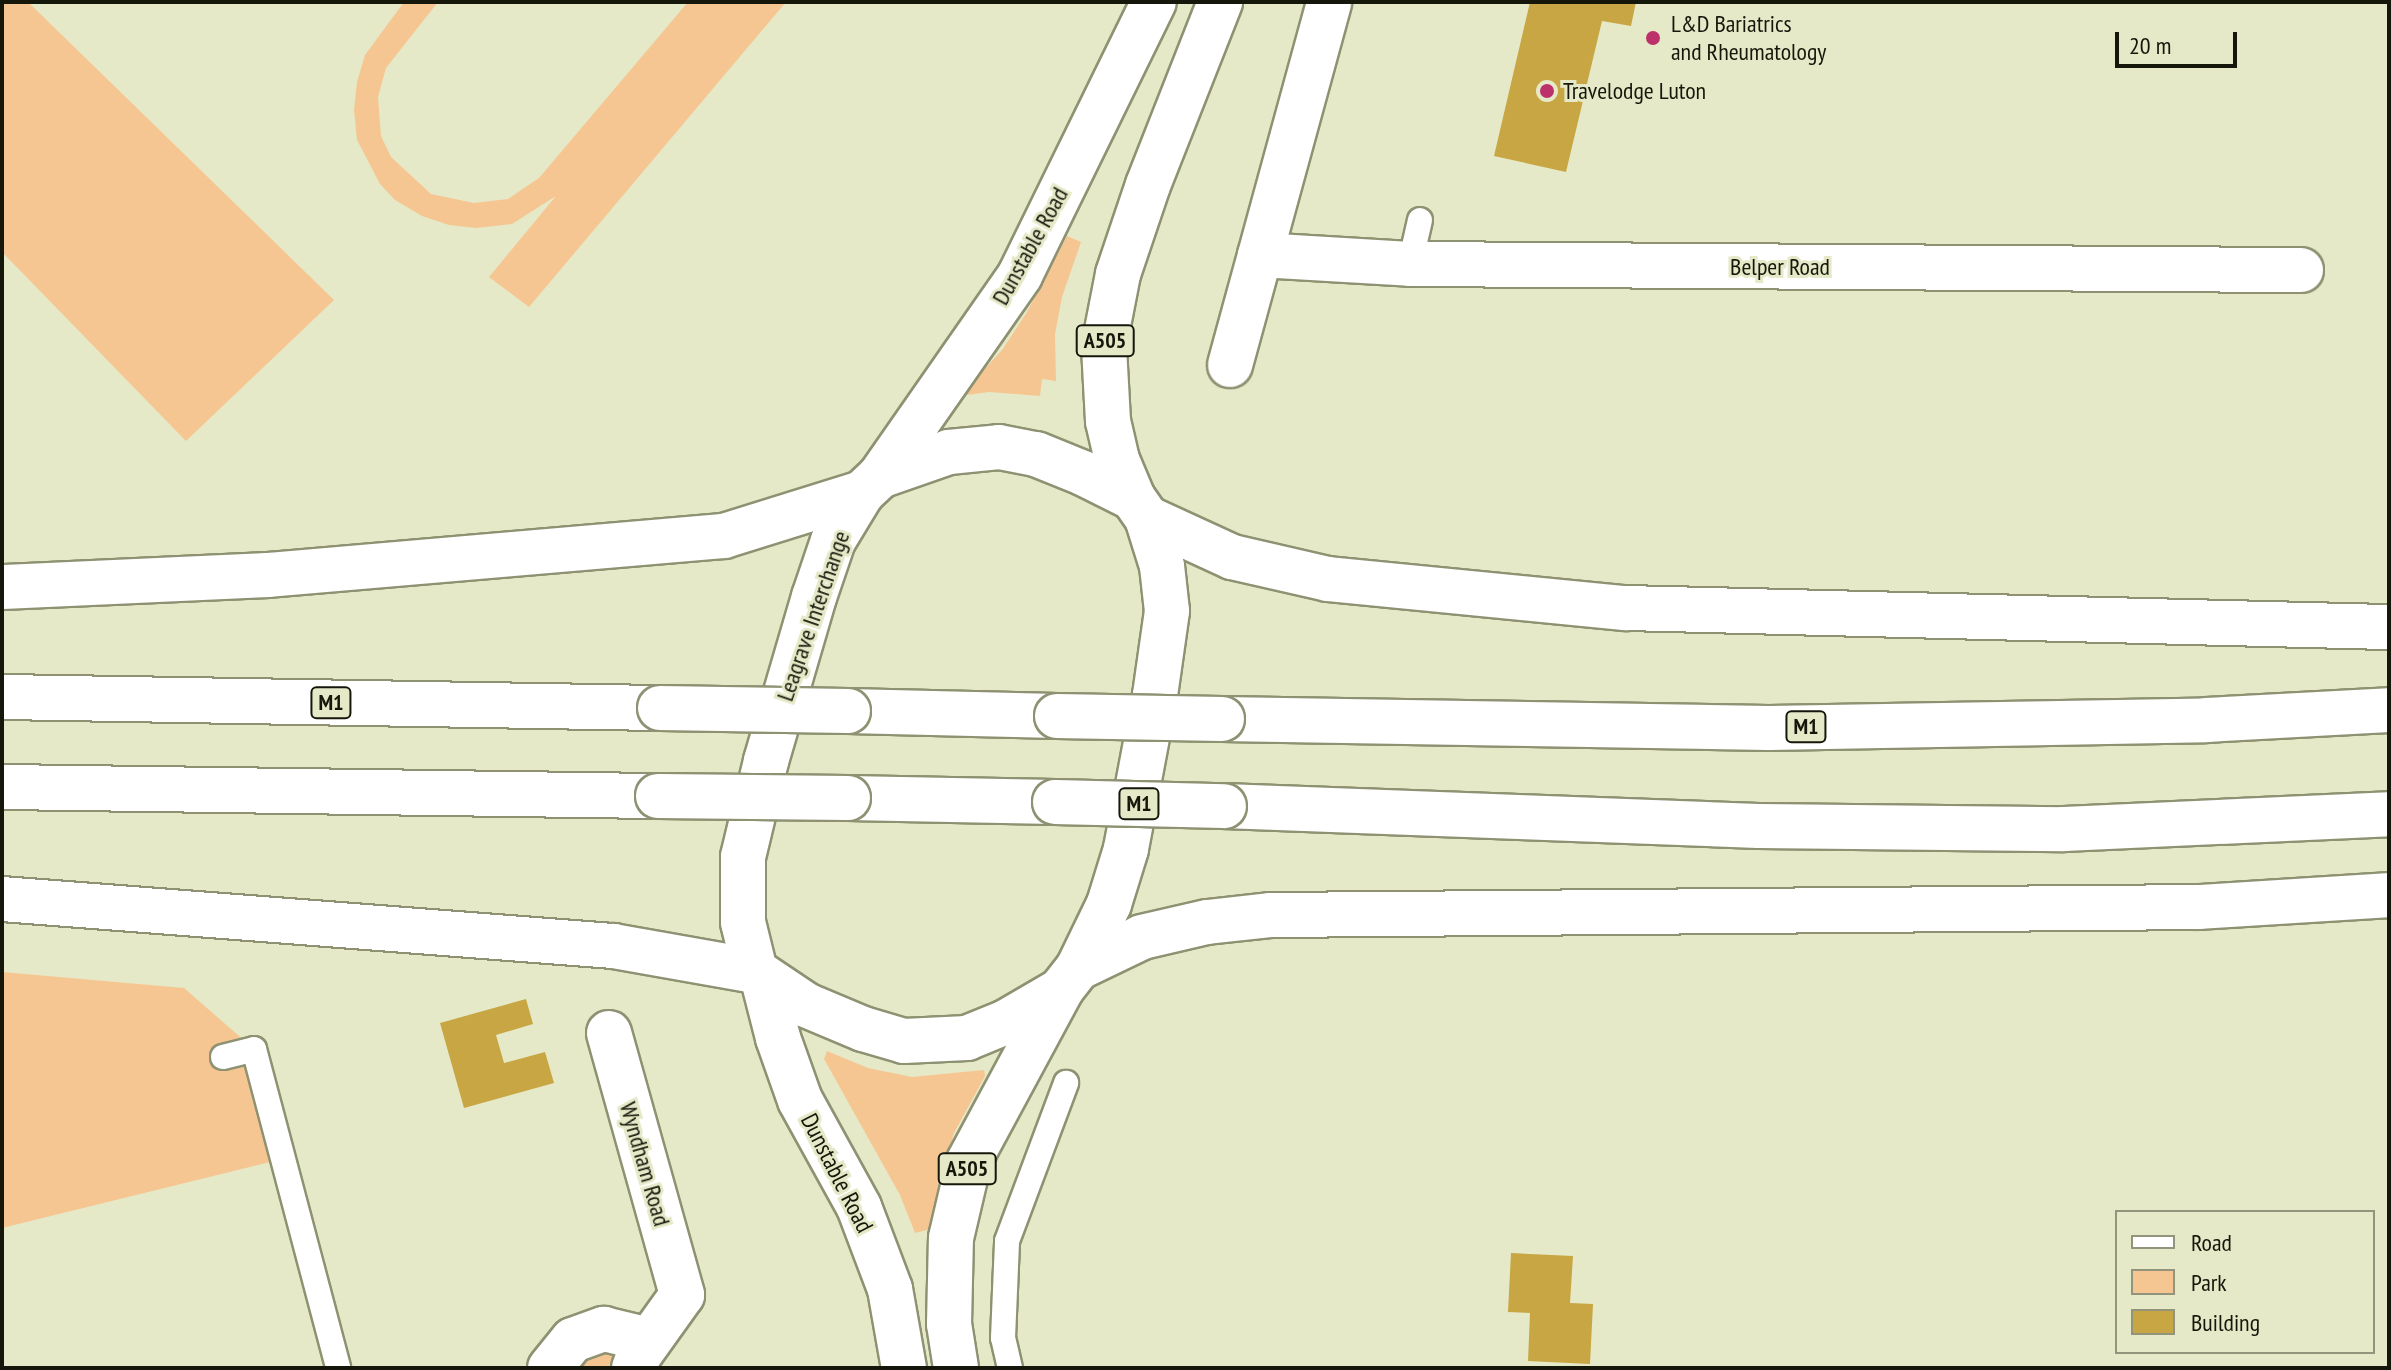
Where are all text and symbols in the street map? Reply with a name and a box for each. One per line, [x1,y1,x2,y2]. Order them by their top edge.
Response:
place label: L&D Bariatrics and Rheumatology [1671,10,1826,66]
scale bar [2119,16,2241,66]
marker: L&D Bariatrics and Rheumatology [1642,27,1664,49]
text: 20 m [2129,30,2171,61]
place label: Travelodge Luton [1563,77,1706,105]
marker: Travelodge Luton [1538,82,1556,100]
street label: Dunstable Road [986,182,1074,310]
street label: Belper Road [1730,253,1830,281]
road number: A505 [1075,323,1135,359]
street label: Leagrave Interchange [770,527,856,705]
road number: M1 [309,685,353,721]
road number: M1 [1784,709,1828,745]
road number: M1 [1117,786,1161,822]
street label: Wyndham Road [614,1099,676,1229]
street label: Dunstable Road [795,1109,879,1237]
road number: A505 [937,1151,997,1187]
legend [2115,1210,2375,1354]
text: Road [2191,1227,2232,1258]
text: Park [2191,1267,2227,1298]
text: Building [2191,1307,2260,1338]

